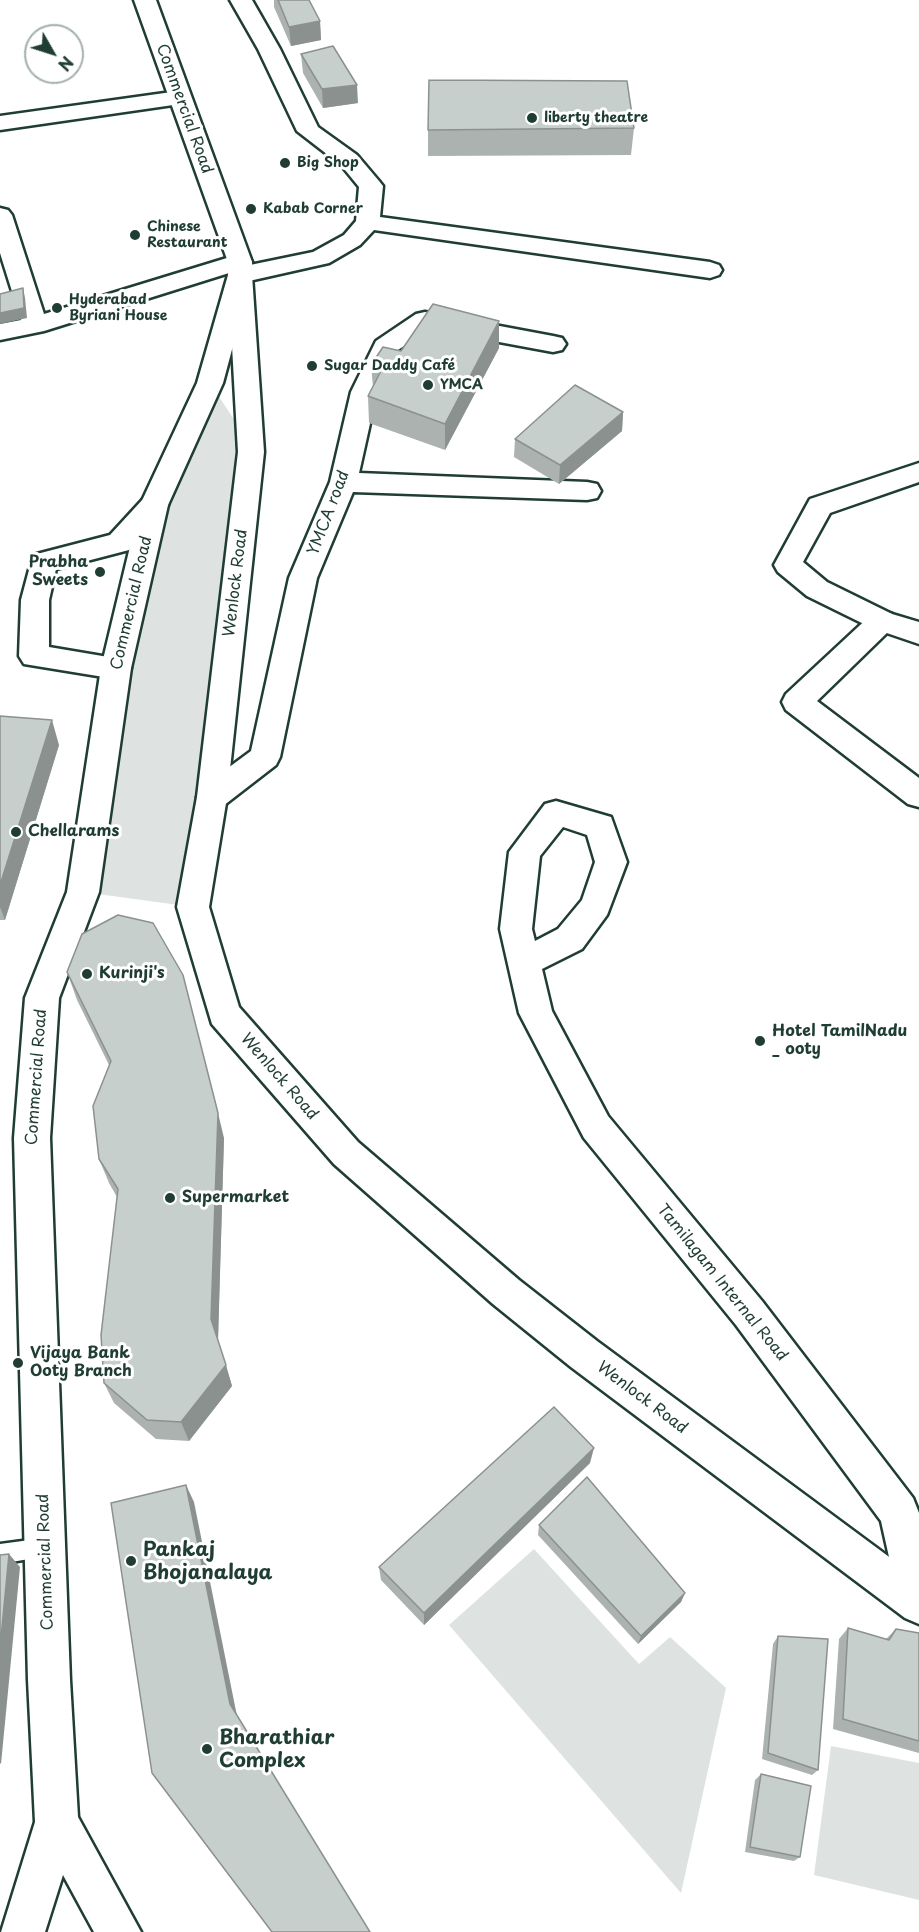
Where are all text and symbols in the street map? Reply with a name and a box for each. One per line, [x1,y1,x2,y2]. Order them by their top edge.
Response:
north arrow [24,24,84,84]
street label: Commercial Road [152,41,216,177]
text: N [53,52,80,77]
place label: liberty theatre [544,110,648,126]
marker: liberty theatre [525,111,539,125]
place label: Big Shop [297,155,359,171]
marker: Big Shop [278,156,292,170]
place label: Kabab Corner [263,201,363,217]
marker: Kabab Corner [244,202,258,216]
place label: Chinese Restaurant [147,219,227,252]
marker: Chinese Restaurant [128,228,142,242]
place label: Hyderabad Byriani House [69,292,167,324]
marker: Hyderabad Byriani House [50,301,64,315]
place label: Sugar Daddy Café [324,358,455,374]
marker: Sugar Daddy Café [305,359,319,373]
place label: YMCA [440,377,483,393]
marker: YMCA [421,378,435,392]
street label: YMCA road [304,468,354,558]
street label: Wenlock Road [220,528,252,638]
street label: Commercial Road [107,534,157,672]
place label: Prabha Sweets [28,553,88,591]
marker: Prabha Sweets [93,565,107,579]
place label: Chellarams [28,822,119,842]
marker: Chellarams [9,825,23,839]
place label: Kurinji's [99,964,165,984]
marker: Kurinji's [80,967,94,981]
street label: Commercial Road [23,1008,51,1146]
place label: Hotel TamilNadu _ ooty [772,1022,907,1060]
street label: Wenlock Road [236,1030,322,1124]
marker: Hotel TamilNadu _ ooty [753,1034,767,1048]
place label: Supermarket [182,1188,289,1208]
marker: Supermarket [163,1191,177,1205]
street label: Tamilagam Internal Road [653,1201,791,1365]
place label: Vijaya Bank Ooty Branch [30,1344,132,1382]
marker: Vijaya Bank Ooty Branch [11,1356,25,1370]
street label: Wenlock Road [593,1358,691,1438]
street label: Commercial Road [34,1493,58,1631]
place label: Pankaj Bhojanalaya [143,1538,272,1585]
marker: Pankaj Bhojanalaya [124,1554,138,1568]
place label: Bharathiar Complex [219,1726,334,1773]
marker: Bharathiar Complex [200,1742,214,1756]

